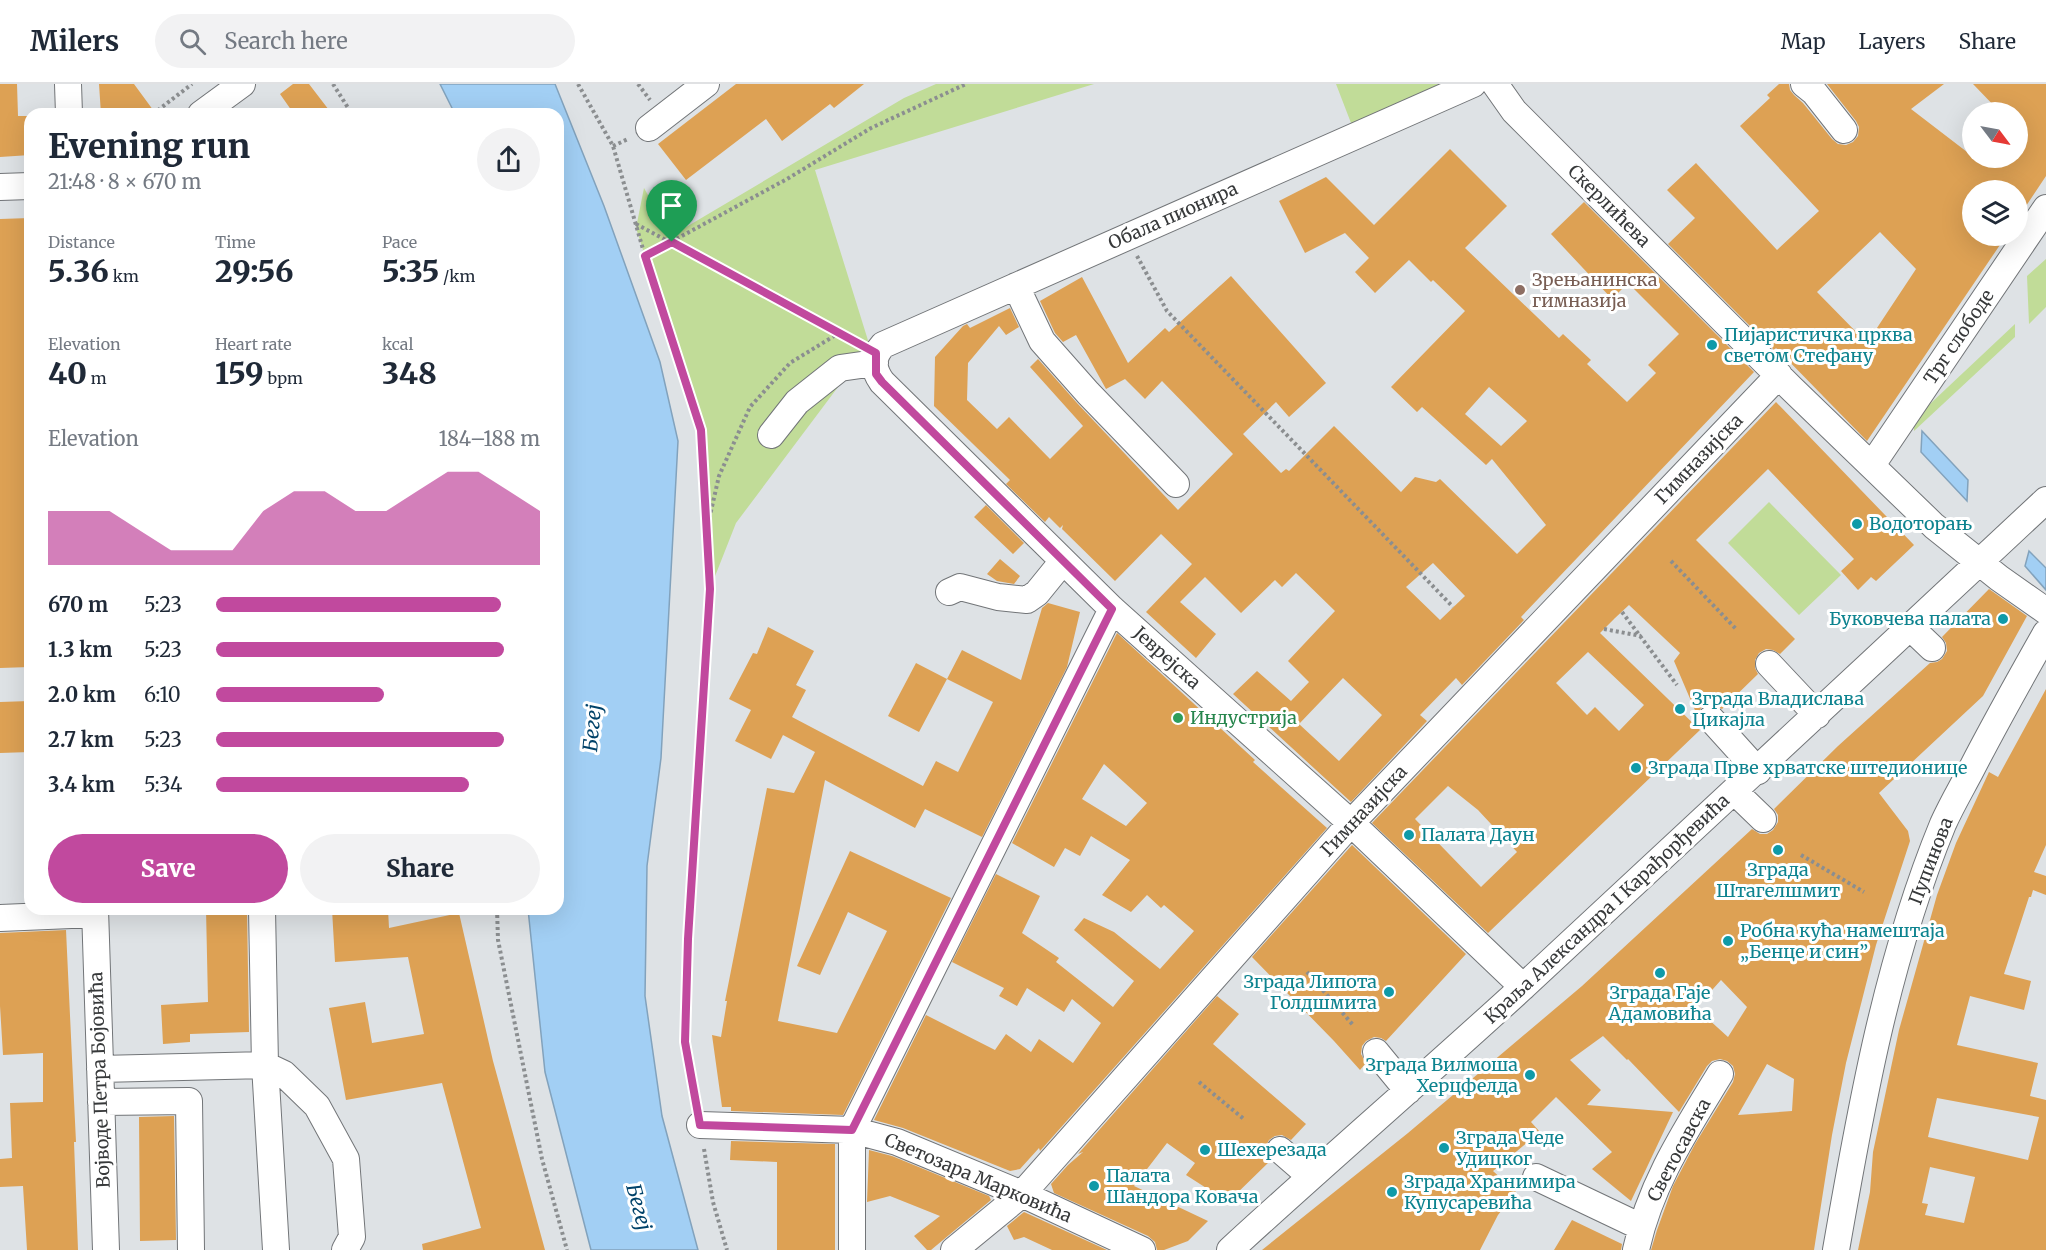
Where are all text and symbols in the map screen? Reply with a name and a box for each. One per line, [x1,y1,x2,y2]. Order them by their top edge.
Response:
search box [155,14,575,68]
text: Milers [30,23,119,59]
icon: search [176,25,209,58]
text: Search here [224,27,348,55]
text: Map [1781,28,1826,55]
text: Layers [1859,28,1926,55]
text: Share [1959,28,2016,55]
north arrow [1962,102,2028,168]
map controls [1962,102,2028,246]
text: Evening run [48,126,250,167]
button: share [477,128,540,191]
street label: Скерлићева [1563,159,1656,252]
text: 21:48 · 8 × 670 m [48,169,201,194]
street label: Обала пионира [1104,177,1241,254]
pin [646,180,697,242]
button: layers [1962,180,2028,246]
icon: arrive [655,189,688,222]
text: Distance [48,232,115,252]
text: Time [215,232,256,252]
text: Pace [382,232,417,252]
text: 5.36 [48,252,109,290]
text: 29:56 [215,252,294,290]
text: 5:35 [382,252,439,290]
text: km [109,266,139,286]
text: /km [439,266,475,286]
place label: Зрењанинска гимназија [1532,268,1658,312]
marker: Зрењанинска гимназија [1513,283,1527,297]
street label: Трг слободе [1918,285,1999,389]
place label: Пијаристичка црква светом Стефану [1724,323,1913,367]
text: Elevation [48,334,121,354]
text: Heart rate [215,334,292,354]
text: kcal [382,334,413,354]
marker: Пијаристичка црква светом Стефану [1705,338,1719,352]
text: 40 [48,354,87,392]
text: 159 [215,354,264,392]
text: 348 [382,354,437,392]
text: m [87,368,107,388]
text: bpm [264,368,303,388]
street label: Гимназијска [1650,408,1748,509]
text: Elevation [48,426,139,451]
text: 184–188 m [439,426,540,451]
place label: Водоторањ [1869,512,1972,535]
marker: Водоторањ [1850,517,1864,531]
text: 670 m [48,592,108,617]
text: 5:23 [144,592,182,617]
place label: Буковчева палата [1829,607,1991,630]
marker: Буковчева палата [1996,612,2010,626]
street label: Јеврејска [1128,621,1206,694]
text: 1.3 km [48,637,112,662]
text: 5:23 [144,637,182,662]
text: 2.0 km [48,682,116,707]
text: 6:10 [144,682,181,707]
place label: Зграда Владислава Цикајла [1692,687,1864,731]
marker: Зграда Владислава Цикајла [1673,702,1687,716]
water label: Бегеј [577,703,606,753]
place label: Индустрија [1190,706,1297,729]
marker: Индустрија [1171,711,1185,725]
text: 2.7 km [48,727,114,752]
text: 5:23 [144,727,182,752]
place label: Зграда Прве хрватске штедионице [1648,756,1967,779]
street label: Гимназијска [1315,760,1412,861]
marker: Зграда Прве хрватске штедионице [1629,761,1643,775]
text: 3.4 km [48,772,115,797]
text: 5:34 [144,772,182,797]
street label: Краља Александра I Карађорђевића [1479,789,1734,1029]
street label: Пупинова [1903,814,1958,908]
place label: Палата Даун [1421,823,1535,846]
marker: Палата Даун [1402,828,1416,842]
button: Save [48,834,288,903]
button: Share [300,834,540,903]
marker: Зграда Штагелшмит [1771,843,1785,857]
place label: Зграда Штагелшмит [1716,858,1840,902]
place label: Робна кућа намештаја „Бенце и син” [1740,919,1945,963]
marker: Робна кућа намештаја „Бенце и син” [1721,934,1735,948]
marker: Зграда Гаје Адамовића [1653,966,1667,980]
place label: Зграда Липота Голдшмита [1243,970,1377,1014]
street label: Војводе Петра Бојовића [84,971,115,1189]
place label: Зграда Гаје Адамовића [1607,981,1712,1025]
marker: Зграда Липота Голдшмита [1382,985,1396,999]
place label: Зграда Вилмоша Херцфелда [1365,1053,1518,1097]
marker: Зграда Вилмоша Херцфелда [1523,1068,1537,1082]
street label: Светосавска [1642,1094,1716,1205]
place label: Зграда Чеде Удицког [1455,1126,1564,1170]
street label: Светозара Марковића [881,1128,1076,1228]
place label: Шехерезада [1217,1138,1327,1161]
marker: Зграда Чеде Удицког [1437,1141,1451,1155]
marker: Шехерезада [1198,1143,1212,1157]
place label: Палата Шандора Ковача [1106,1164,1259,1208]
place label: Зграда Хранимира Купусаревића [1404,1170,1576,1214]
marker: Палата Шандора Ковача [1087,1179,1101,1193]
water label: Бегеј [621,1181,658,1233]
marker: Зграда Хранимира Купусаревића [1385,1185,1399,1199]

